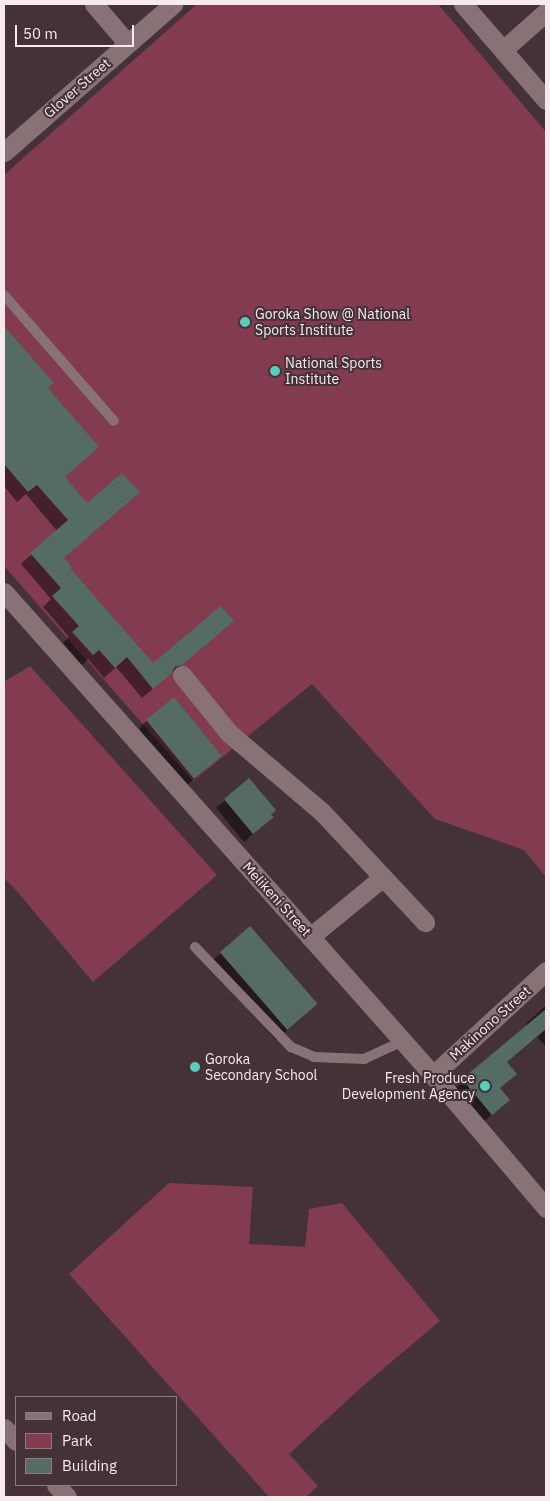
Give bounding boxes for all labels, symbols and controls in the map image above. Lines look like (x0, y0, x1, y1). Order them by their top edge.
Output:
scale bar (18, 15, 136, 47)
text: 50 m (23, 24, 58, 43)
street label: Glover Street (40, 55, 114, 121)
place label: Goroka Show @ National Sports Institute (255, 306, 410, 338)
marker: Goroka Show @ National Sports Institute (239, 316, 251, 328)
place label: National Sports Institute (285, 355, 382, 388)
marker: National Sports Institute (269, 365, 281, 377)
street label: Melikeni Street (239, 858, 315, 940)
street label: Makinono Street (446, 982, 534, 1064)
place label: Goroka Secondary School (205, 1051, 317, 1084)
marker: Goroka Secondary School (189, 1061, 201, 1073)
place label: Fresh Produce Development Agency (342, 1070, 475, 1102)
marker: Fresh Produce Development Agency (479, 1080, 491, 1092)
legend (15, 1396, 178, 1486)
text: Road (62, 1406, 97, 1425)
text: Park (62, 1431, 92, 1450)
text: Building (62, 1456, 117, 1475)

